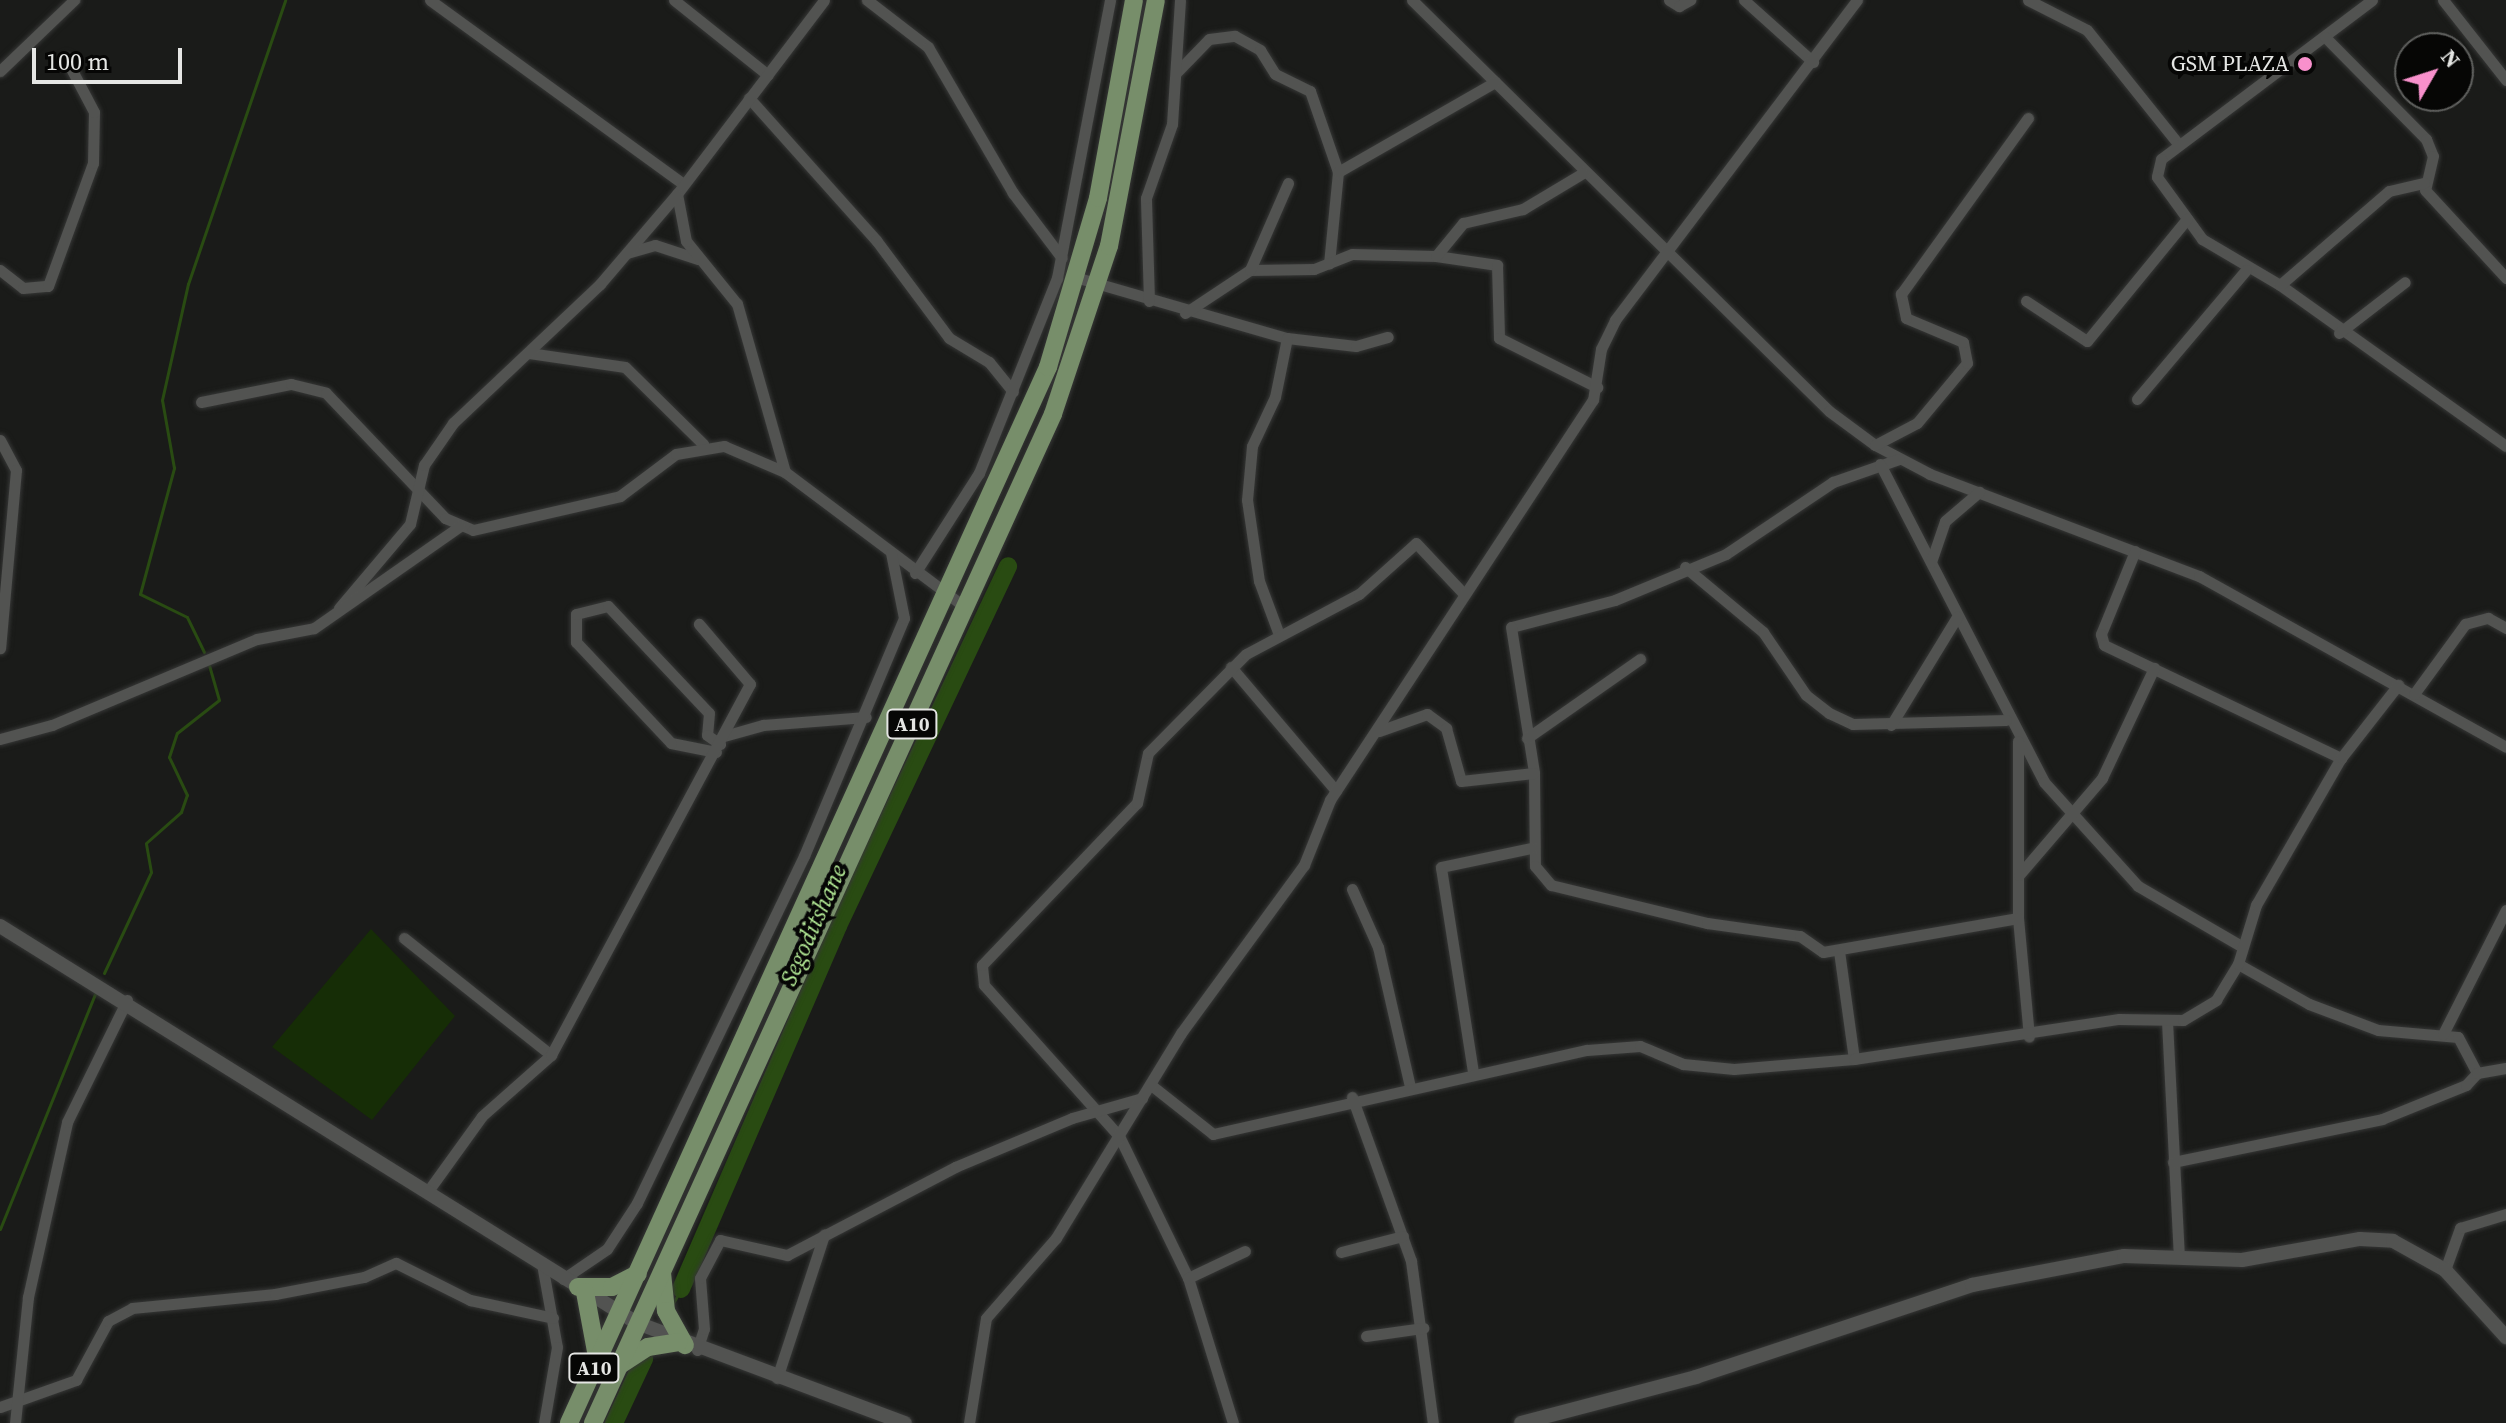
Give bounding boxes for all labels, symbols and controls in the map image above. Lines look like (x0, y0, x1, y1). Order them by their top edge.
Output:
scale bar (36, 32, 186, 82)
north arrow (2394, 32, 2474, 112)
text: N (2434, 42, 2468, 74)
text: 100 m (46, 45, 109, 78)
place label: GSM PLAZA (2171, 51, 2289, 77)
marker: GSM PLAZA (2296, 55, 2314, 73)
road number: A10 (886, 708, 938, 740)
water label: Segoditshane (774, 860, 852, 990)
road number: A10 (568, 1352, 620, 1384)

